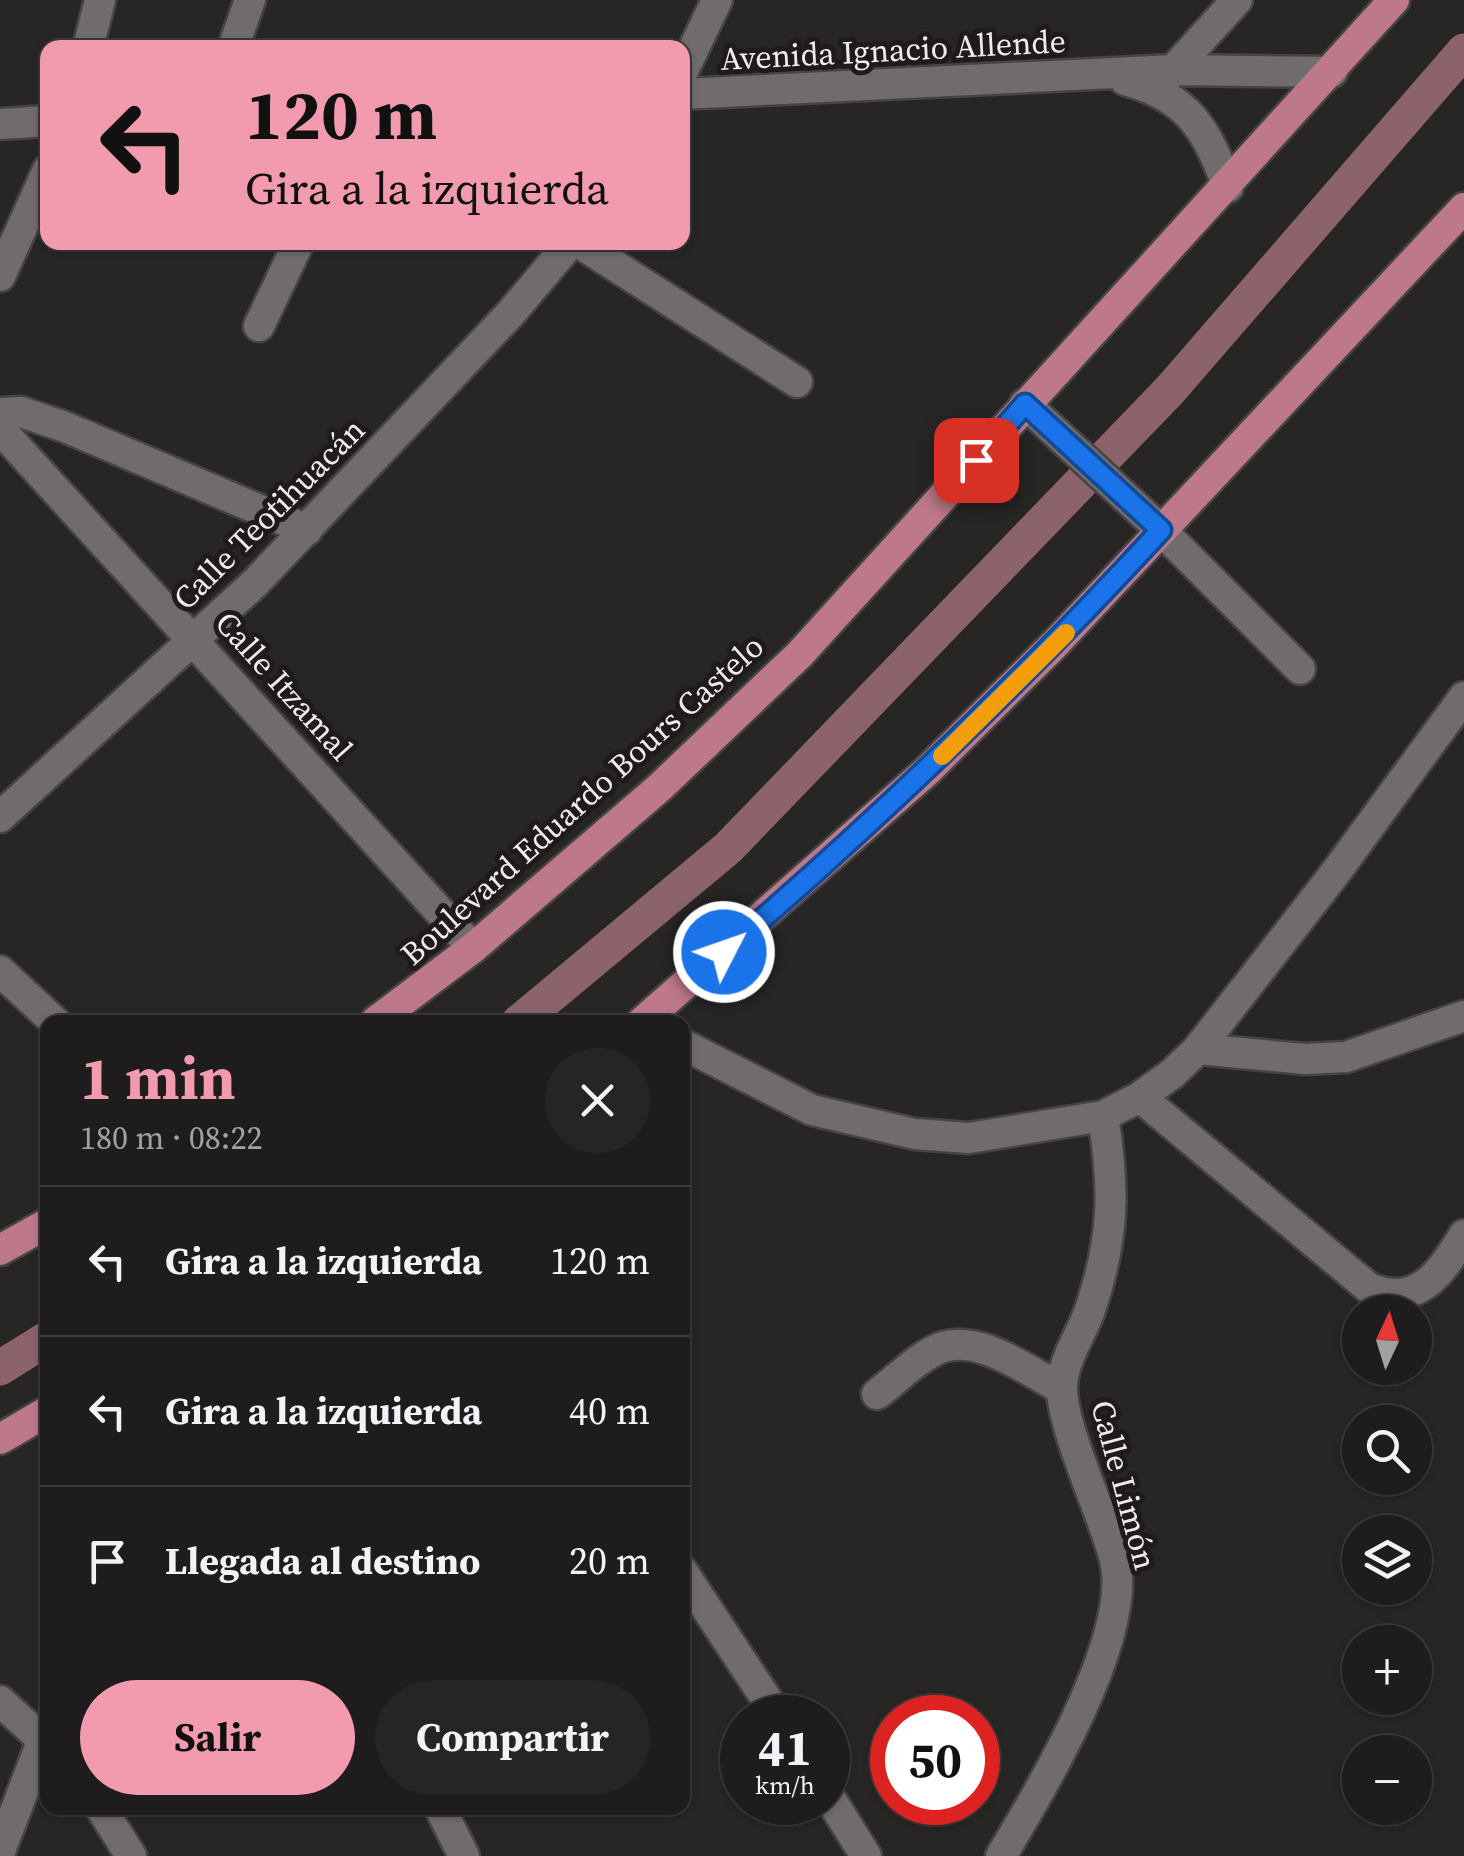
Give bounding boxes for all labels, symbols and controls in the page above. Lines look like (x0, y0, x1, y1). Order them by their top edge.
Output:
street label: Avenida Ignacio Allende (719, 19, 1067, 81)
text: 120 m (245, 66, 437, 162)
icon: left (80, 80, 210, 210)
text: Gira a la izquierda (245, 157, 609, 219)
street label: Calle Teotihuacán (163, 408, 375, 620)
pin (934, 418, 1019, 503)
icon: arrive (949, 433, 1004, 488)
street label: Calle Itzamal (205, 602, 363, 770)
street label: Boulevard Eduardo Bours Castelo (391, 625, 773, 975)
position arrow (672, 900, 776, 1004)
text: 1 min (80, 1037, 236, 1119)
button: close (545, 1048, 650, 1153)
text: 180 m · 08:22 (80, 1116, 262, 1160)
icon: left (80, 1234, 135, 1289)
text: Gira a la izquierda (165, 1235, 482, 1287)
text: 120 m (550, 1235, 650, 1287)
north arrow (1342, 1295, 1432, 1385)
map controls (1342, 1295, 1432, 1825)
icon: left (80, 1384, 135, 1439)
text: Gira a la izquierda (165, 1385, 482, 1437)
text: 40 m (569, 1385, 650, 1437)
street label: Calle Limón (1080, 1395, 1168, 1575)
button: search (1342, 1405, 1432, 1495)
button: layers (1342, 1515, 1432, 1605)
icon: arrive (80, 1534, 135, 1589)
text: Llegada al destino (165, 1535, 481, 1587)
text: 20 m (569, 1535, 650, 1587)
button: + (1342, 1625, 1432, 1715)
button: Salir (80, 1680, 355, 1795)
button: Compartir (375, 1680, 650, 1795)
speed limit sign: 50 (870, 1695, 1000, 1825)
text: 41 (758, 1713, 812, 1782)
button: − (1342, 1735, 1432, 1825)
text: km/h (755, 1768, 815, 1802)

